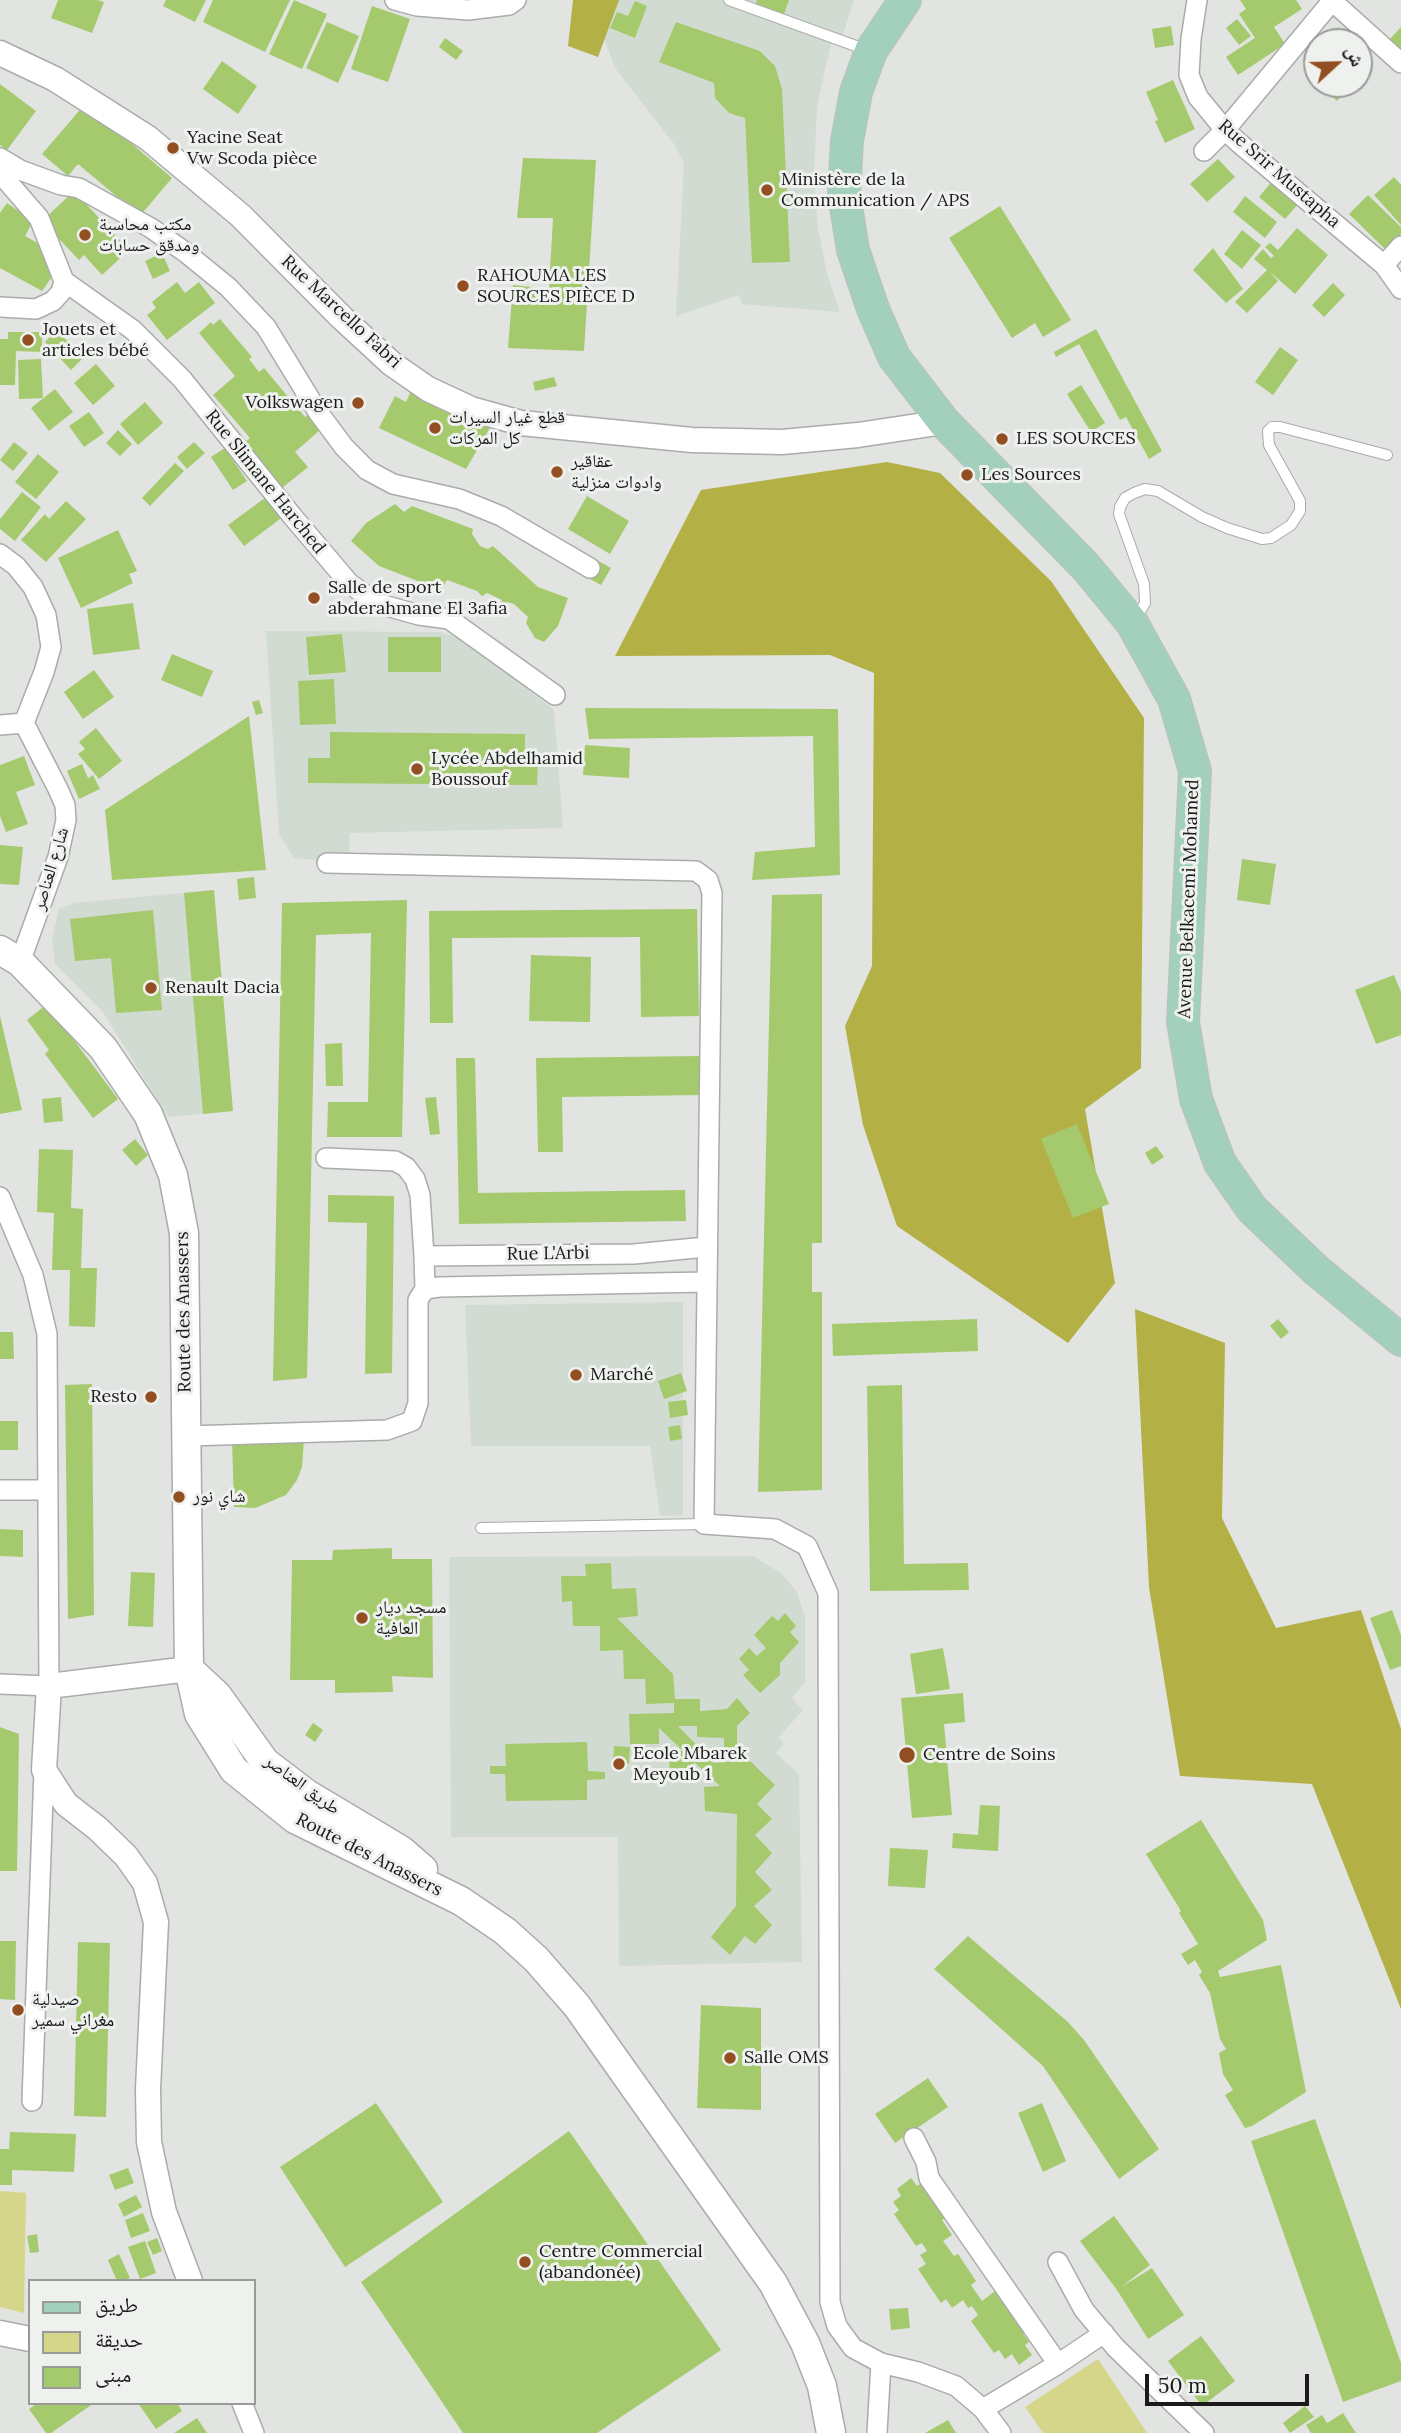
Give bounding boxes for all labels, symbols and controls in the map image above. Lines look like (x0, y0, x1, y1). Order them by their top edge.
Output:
north arrow (1303, 28, 1373, 98)
text: ش (1341, 42, 1371, 70)
street label: Rue Srir Mustapha (1214, 115, 1344, 233)
place label: Yacine Seat Vw Scoda pièce (187, 127, 317, 170)
marker: Yacine Seat Vw Scoda pièce (165, 140, 181, 156)
place label: Ministère de la Communication / APS (781, 169, 969, 212)
marker: Ministère de la Communication / APS (759, 182, 775, 198)
place label: مكتب محاسبة ومدقق حسابات (99, 214, 199, 256)
marker: مكتب محاسبة ومدقق حسابات (77, 227, 93, 243)
street label: Rue Marcello Fabri (277, 251, 405, 373)
place label: RAHOUMA LES SOURCES PIÈCE D (477, 265, 635, 308)
marker: RAHOUMA LES SOURCES PIÈCE D (455, 278, 471, 294)
place label: Jouets et articles bébé (42, 319, 149, 362)
marker: Jouets et articles bébé (20, 332, 36, 348)
place label: Volkswagen (245, 392, 344, 414)
marker: Volkswagen (350, 395, 366, 411)
street label: Rue Slimane Harched (200, 406, 330, 558)
place label: قطع غيار السيرات كل المركات (449, 407, 565, 450)
marker: قطع غيار السيرات كل المركات (427, 420, 443, 436)
place label: LES SOURCES (1016, 428, 1136, 450)
marker: LES SOURCES (994, 431, 1010, 447)
place label: عقاقير وادوات منزلية (571, 451, 662, 494)
marker: عقاقير وادوات منزلية (549, 464, 565, 480)
place label: Les Sources (981, 464, 1081, 486)
marker: Les Sources (959, 467, 975, 483)
place label: Salle de sport abderahmane El 3afia (328, 577, 507, 620)
marker: Salle de sport abderahmane El 3afia (306, 590, 322, 606)
place label: Lycée Abdelhamid Boussouf (431, 748, 583, 790)
marker: Lycée Abdelhamid Boussouf (409, 761, 425, 777)
street label: Avenue Belkacemi Mohamed (1174, 779, 1204, 1019)
street label: شارع العناصر (28, 825, 74, 913)
place label: Renault Dacia (165, 977, 280, 999)
marker: Renault Dacia (143, 980, 159, 996)
street label: Route des Anassers (172, 1231, 196, 1393)
street label: Rue L'Arbi (506, 1242, 590, 1266)
place label: Marché (590, 1364, 654, 1386)
marker: Marché (568, 1367, 584, 1383)
place label: Resto (90, 1386, 137, 1408)
marker: Resto (143, 1389, 159, 1405)
place label: شاي نور (193, 1486, 246, 1508)
marker: شاي نور (171, 1489, 187, 1505)
place label: مسجد ديار العافية (376, 1597, 447, 1640)
marker: مسجد ديار العافية (354, 1610, 370, 1626)
place label: Ecole Mbarek Meyoub 1 (633, 1743, 747, 1786)
place label: Centre de Soins (923, 1744, 1056, 1766)
marker: Centre de Soins (897, 1745, 917, 1765)
street label: طريق العناصر (260, 1750, 344, 1820)
marker: Ecole Mbarek Meyoub 1 (611, 1756, 627, 1772)
street label: Route des Anassers (292, 1809, 446, 1901)
place label: صيدلية مغراني سمير (32, 1989, 114, 2032)
marker: صيدلية مغراني سمير (10, 2002, 26, 2018)
place label: Salle OMS (744, 2047, 829, 2069)
marker: Salle OMS (722, 2050, 738, 2066)
place label: Centre Commercial (abandonée) (539, 2241, 703, 2284)
marker: Centre Commercial (abandonée) (517, 2254, 533, 2270)
legend (28, 2279, 256, 2405)
text: طريق (95, 2291, 138, 2318)
text: حديقة (95, 2326, 143, 2353)
scale bar (1149, 2360, 1314, 2404)
text: مبنى (95, 2361, 131, 2388)
text: 50 m (1158, 2372, 1207, 2399)

